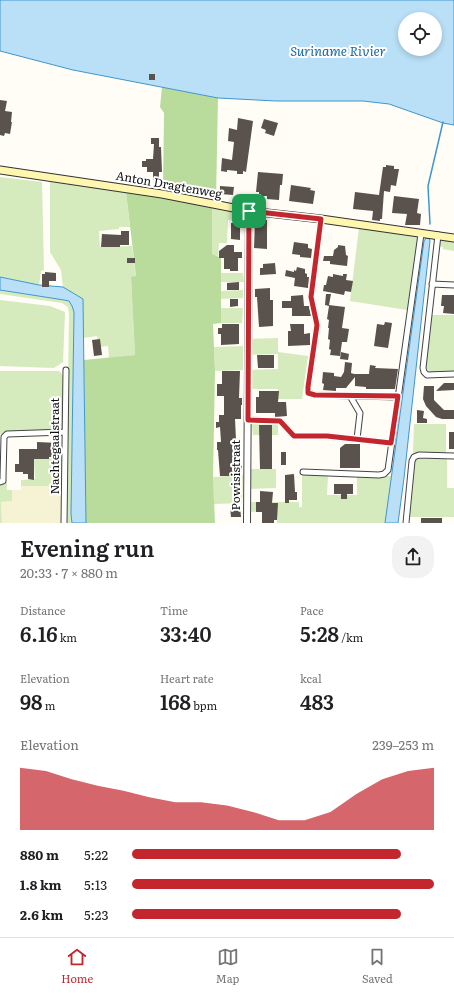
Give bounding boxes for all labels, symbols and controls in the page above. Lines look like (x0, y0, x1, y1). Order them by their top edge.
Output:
map controls (398, 12, 442, 56)
button: locate (398, 12, 442, 56)
water label: Suriname Rivier (290, 41, 386, 60)
street label: Anton Dragtenweg (115, 166, 224, 202)
pin (232, 194, 266, 228)
icon: arrive (238, 200, 260, 222)
street label: Nachtegaalstraat (45, 397, 63, 494)
street label: Powisistraat (226, 439, 244, 510)
text: Evening run (20, 531, 154, 564)
button: share (392, 536, 434, 578)
text: 20:33 · 7 × 880 m (20, 563, 118, 582)
text: Distance (20, 602, 65, 618)
text: Time (160, 602, 188, 618)
text: Pace (300, 602, 324, 618)
text: 6.16 (20, 618, 57, 648)
text: 33:40 (160, 618, 211, 648)
text: 5:28 (300, 618, 339, 648)
text: km (57, 629, 77, 645)
text: /km (339, 629, 363, 645)
text: Elevation (20, 670, 70, 686)
text: Heart rate (160, 670, 213, 686)
text: kcal (300, 670, 322, 686)
text: 98 (20, 686, 43, 716)
text: 168 (160, 686, 191, 716)
text: 483 (300, 686, 334, 716)
text: m (43, 697, 55, 713)
text: bpm (191, 697, 217, 713)
text: Elevation (20, 735, 79, 754)
text: 239–253 m (372, 735, 434, 754)
text: 880 m (20, 845, 59, 864)
text: 5:22 (84, 845, 108, 864)
text: 1.8 km (20, 875, 62, 894)
text: 5:13 (84, 875, 107, 894)
text: 2.6 km (20, 905, 63, 924)
text: 5:23 (84, 905, 108, 924)
tab: Home (61, 946, 93, 986)
tab: Map (216, 946, 239, 986)
tab: Saved (362, 946, 393, 986)

